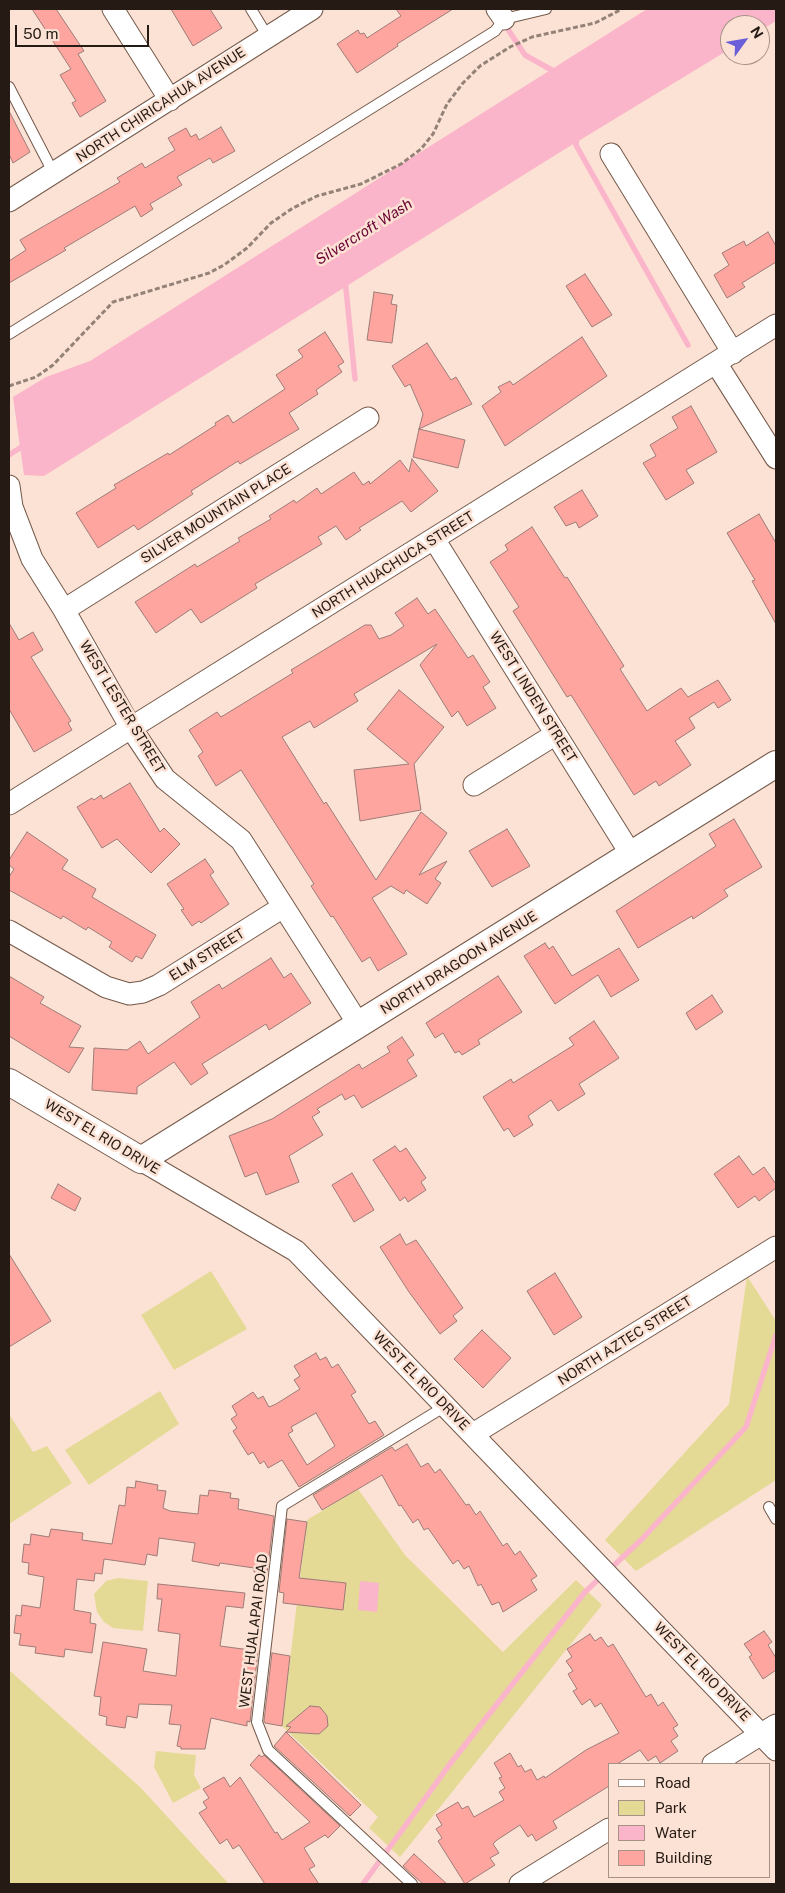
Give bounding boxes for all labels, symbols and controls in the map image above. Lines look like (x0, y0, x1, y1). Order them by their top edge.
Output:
scale bar (18, 15, 151, 47)
north arrow (720, 15, 770, 65)
text: N (747, 24, 767, 41)
text: 50 m (23, 25, 58, 42)
street label: NORTH CHIRICAHUA AVENUE (73, 44, 249, 166)
water label: Silvercroft Wash (312, 195, 416, 269)
street label: SILVER MOUNTAIN PLACE (138, 461, 294, 567)
street label: NORTH HUACHUCA STREET (309, 508, 477, 622)
street label: WEST LINDEN STREET (486, 629, 580, 765)
street label: WEST LESTER STREET (76, 638, 168, 776)
street label: NORTH DRAGOON AVENUE (378, 908, 540, 1018)
street label: ELM STREET (166, 925, 248, 985)
street label: WEST EL RIO DRIVE (41, 1096, 163, 1178)
street label: NORTH AZTEC STREET (555, 1293, 695, 1389)
street label: WEST EL RIO DRIVE (369, 1328, 473, 1434)
street label: WEST HUALAPAI ROAD (236, 1553, 272, 1709)
street label: WEST EL RIO DRIVE (650, 1619, 754, 1725)
legend (608, 1763, 770, 1878)
text: Road (655, 1774, 691, 1791)
text: Park (655, 1799, 687, 1816)
text: Water (655, 1824, 697, 1841)
text: Building (655, 1849, 713, 1866)

